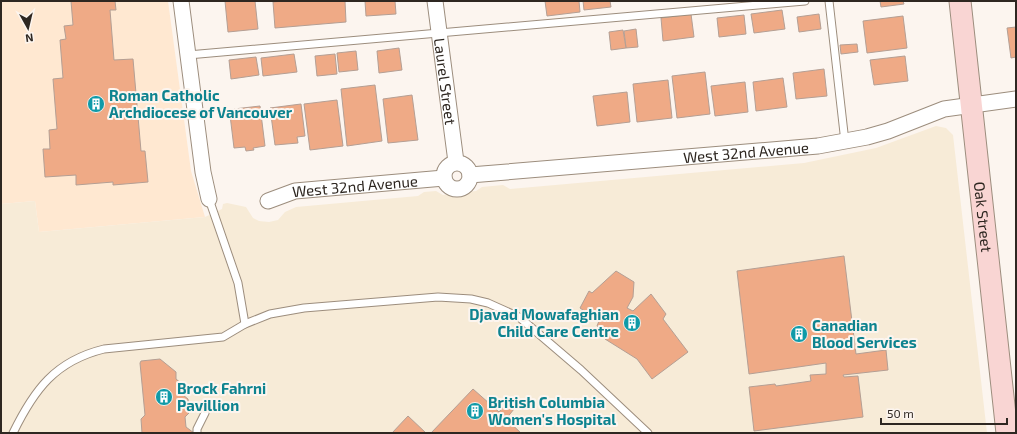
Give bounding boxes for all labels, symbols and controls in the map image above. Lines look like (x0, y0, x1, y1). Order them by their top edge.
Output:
north arrow (8, 8, 48, 48)
text: N (25, 31, 34, 45)
street label: Laurel Street (431, 37, 460, 126)
place label: Roman Catholic Archdiocese of Vancouver (109, 86, 293, 121)
building icon: Roman Catholic Archdiocese of Vancouver (86, 94, 106, 114)
street label: West 32nd Avenue (682, 138, 810, 166)
street label: West 32nd Avenue (291, 171, 419, 200)
street label: Oak Street (971, 181, 996, 253)
place label: Djavad Mowafaghian Child Care Centre (469, 305, 619, 340)
building icon: Djavad Mowafaghian Child Care Centre (622, 313, 642, 333)
place label: Canadian Blood Services (812, 316, 917, 351)
building icon: Canadian Blood Services (789, 324, 809, 344)
place label: Brock Fahrni Pavillion (177, 379, 266, 414)
building icon: Brock Fahrni Pavillion (154, 387, 174, 407)
place label: British Columbia Women's Hospital (488, 393, 616, 428)
scale bar (881, 400, 1007, 426)
building icon: British Columbia Women's Hospital (465, 401, 485, 421)
text: 50 m (887, 406, 914, 420)

